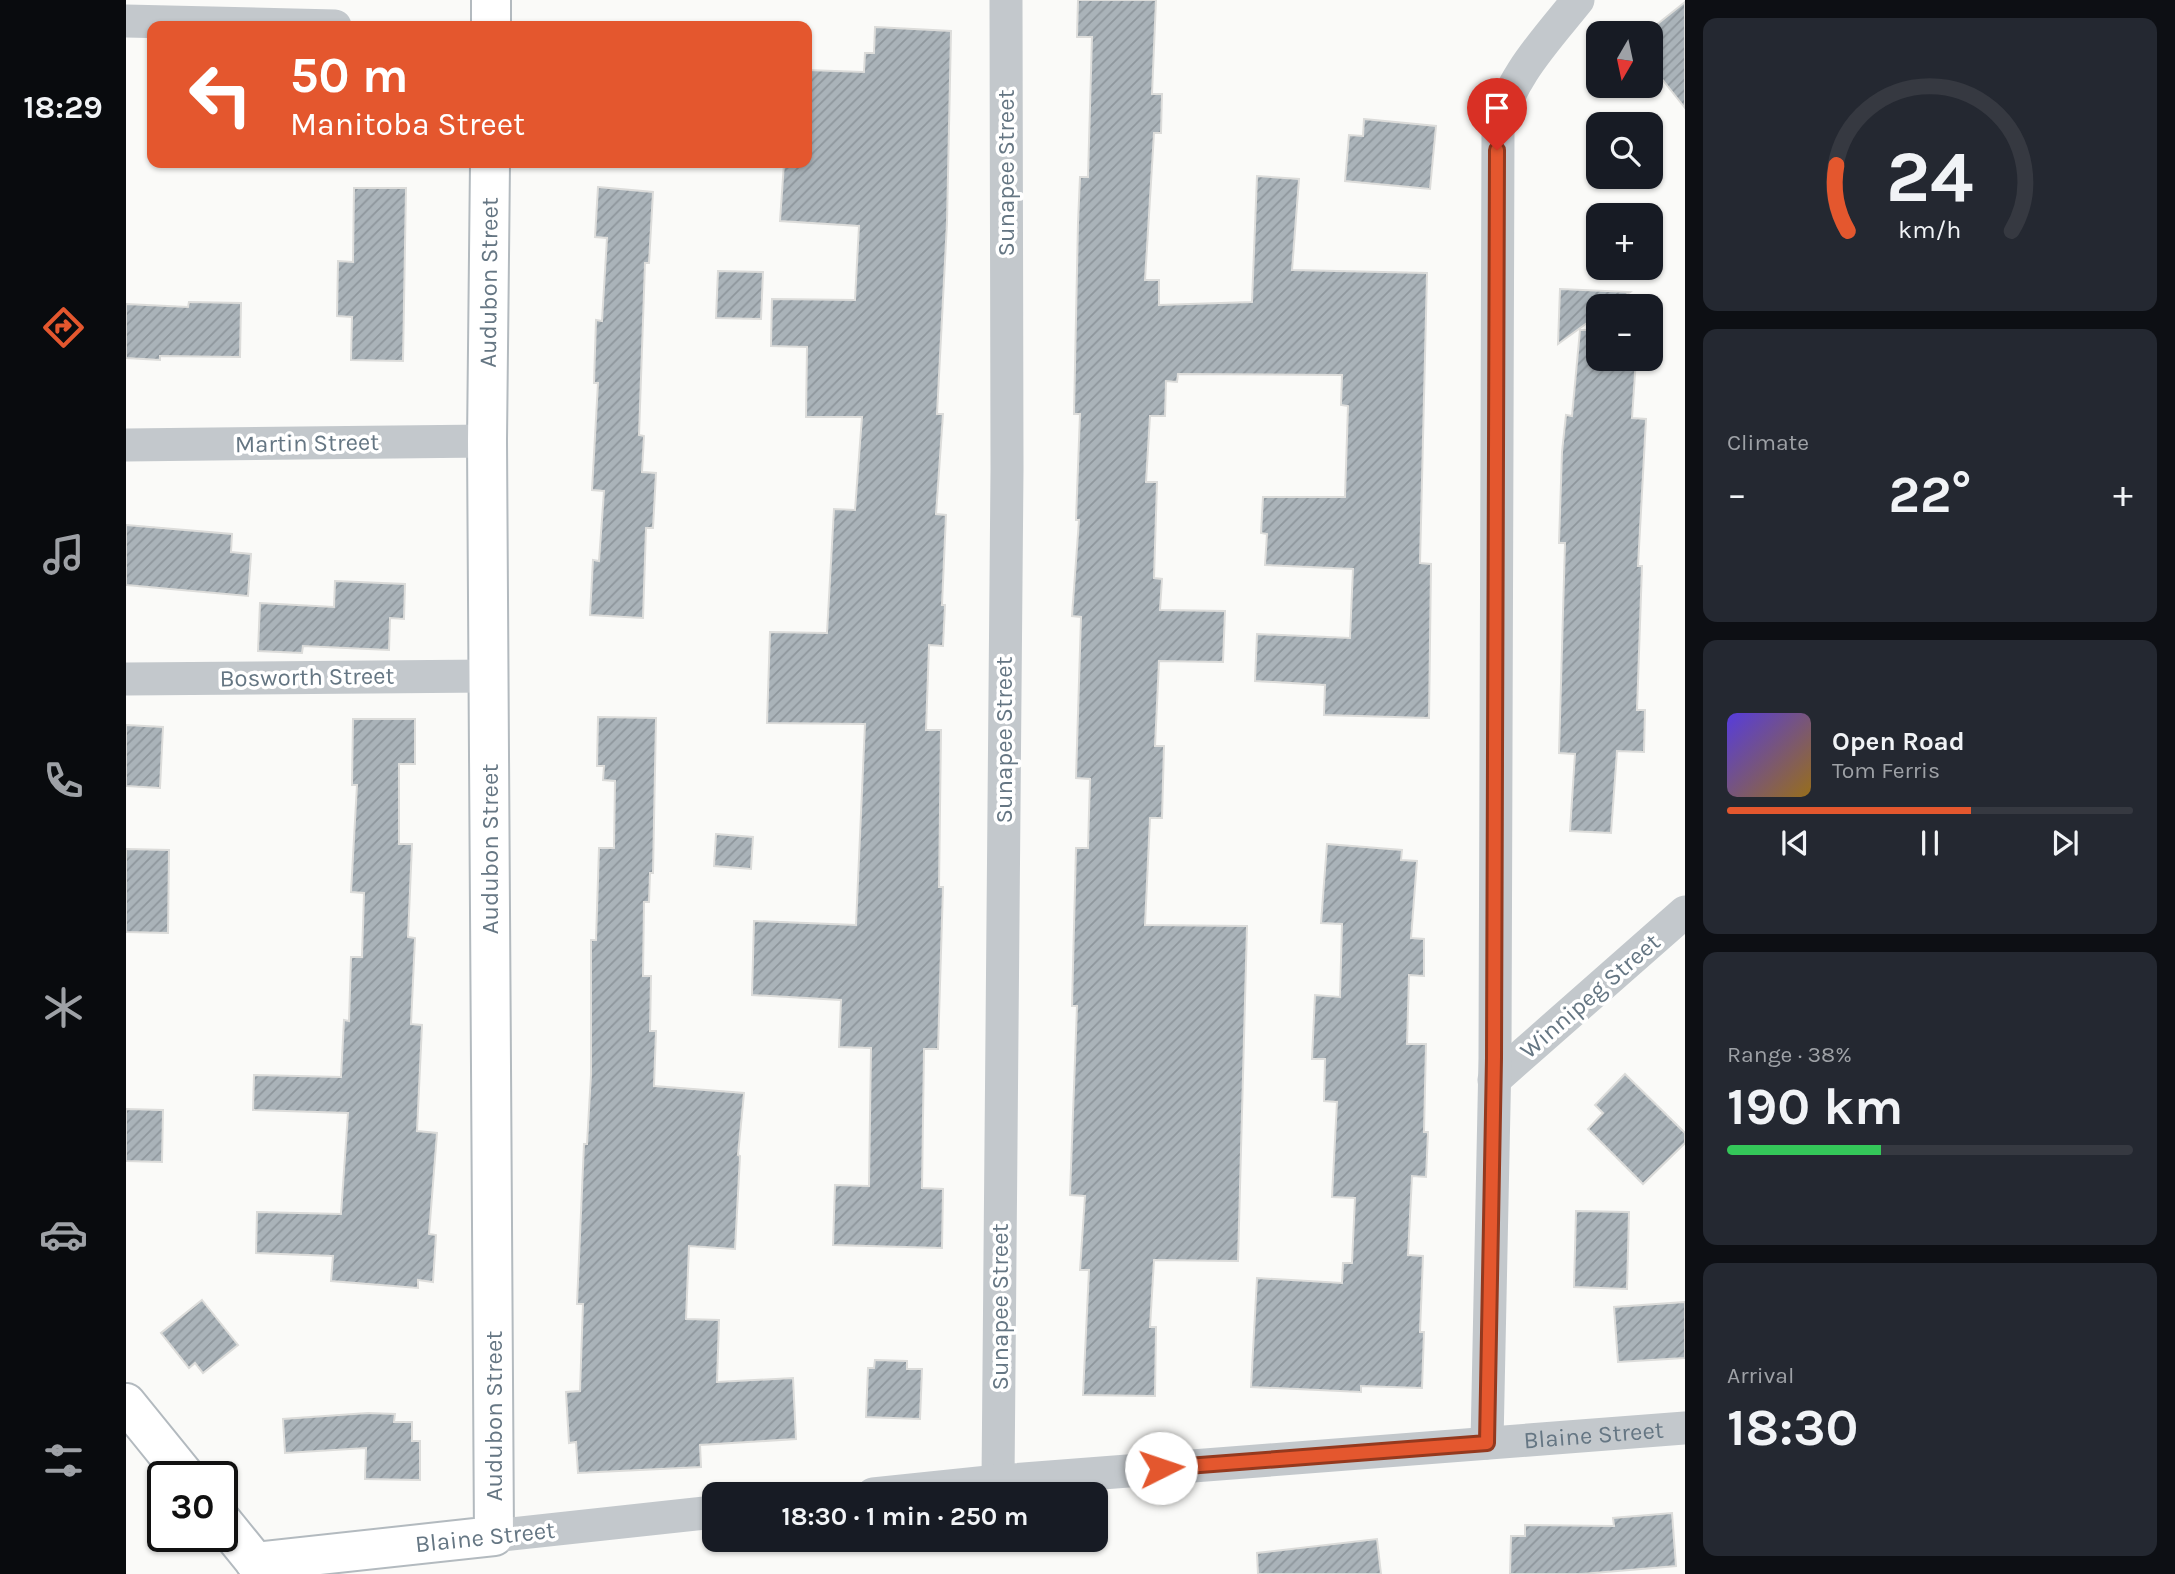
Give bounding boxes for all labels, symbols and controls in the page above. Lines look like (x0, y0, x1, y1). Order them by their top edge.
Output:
north arrow (1586, 21, 1662, 98)
map controls (1586, 21, 1663, 371)
text: 50 m (290, 47, 408, 104)
icon: left (175, 49, 266, 140)
pin (1467, 78, 1527, 150)
text: 18:29 (23, 89, 103, 126)
icon: arrive (1478, 89, 1516, 127)
street label: Sunapee Street (992, 90, 1020, 257)
text: Manitoba Street (290, 106, 525, 143)
button: search (1586, 112, 1663, 189)
text: 24 (1886, 134, 1974, 219)
street label: Audubon Street (474, 197, 504, 368)
button: + (1586, 203, 1663, 280)
text: km/h (1898, 214, 1962, 243)
button: − (1586, 294, 1663, 371)
icon: directions (39, 303, 88, 352)
street label: Martin Street (235, 428, 379, 458)
text: Climate (1727, 429, 1809, 456)
text: 22° (1888, 464, 1972, 525)
text: − (1727, 472, 1747, 517)
text: + (2113, 472, 2133, 517)
icon: music (39, 530, 88, 579)
street label: Sunapee Street (990, 657, 1018, 824)
street label: Bosworth Street (219, 661, 395, 693)
text: Open Road (1832, 726, 1965, 757)
icon: phone (39, 756, 88, 805)
text: Tom Ferris (1832, 757, 1940, 784)
street label: Audubon Street (476, 764, 504, 934)
icon: previous (1776, 824, 1814, 862)
icon: pause (1911, 824, 1949, 862)
icon: next (2046, 824, 2084, 862)
street label: Winnipeg Street (1514, 928, 1666, 1064)
icon: climate (39, 983, 88, 1032)
text: Range · 38% (1727, 1041, 1852, 1068)
text: 190 km (1727, 1076, 1903, 1137)
icon: car (39, 1210, 88, 1259)
street label: Sunapee Street (986, 1224, 1014, 1391)
street label: Audubon Street (480, 1331, 508, 1501)
text: Arrival (1727, 1362, 1794, 1389)
text: 18:30 (1727, 1397, 1858, 1458)
street label: Blaine Street (1522, 1416, 1665, 1454)
position arrow (1124, 1431, 1198, 1505)
icon: filters (39, 1436, 88, 1485)
speed limit sign: 30 (147, 1461, 238, 1552)
text: 18:30 · 1 min · 250 m (781, 1501, 1029, 1532)
street label: Blaine Street (414, 1516, 556, 1558)

